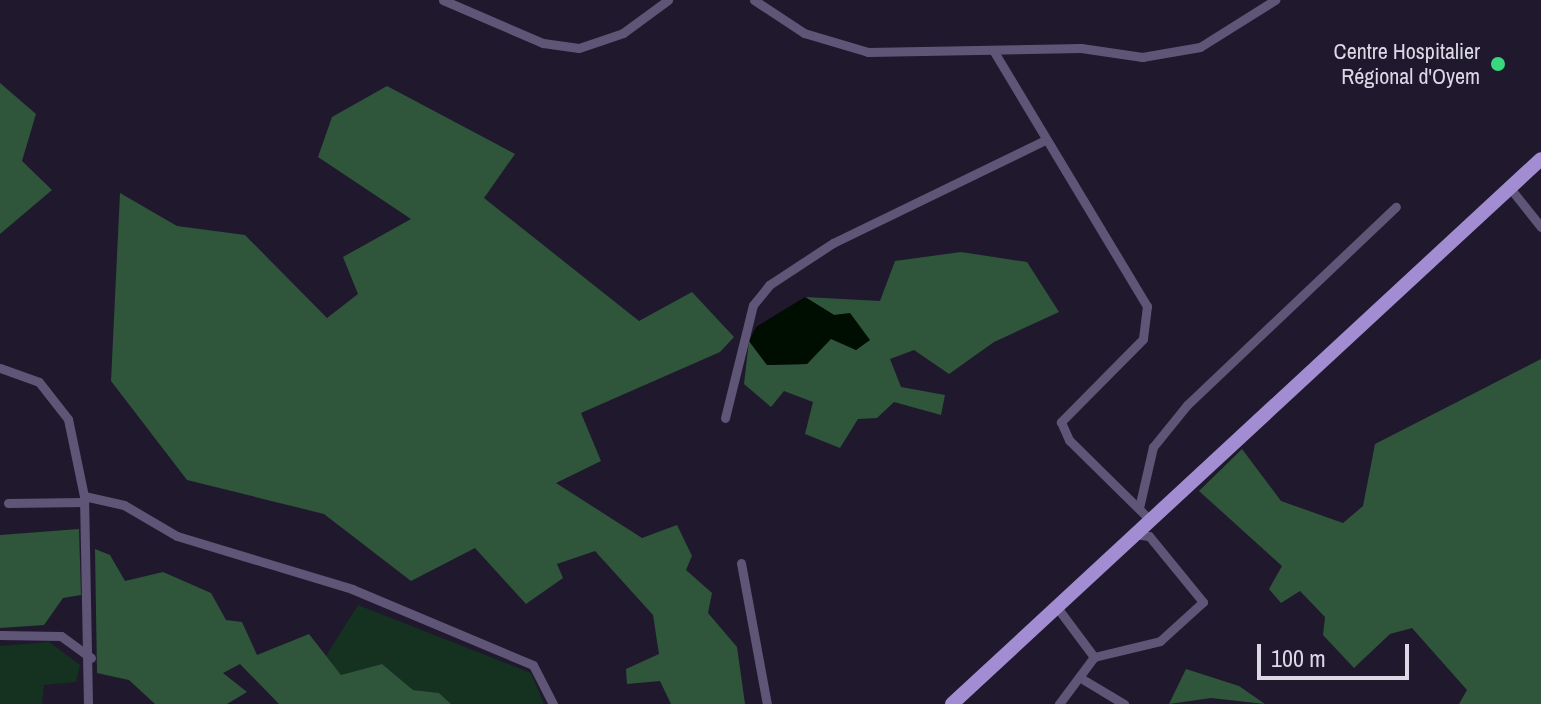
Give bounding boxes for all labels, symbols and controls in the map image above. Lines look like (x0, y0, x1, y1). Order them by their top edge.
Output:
place label: Centre Hospitalier Régional d'Oyem (1334, 38, 1480, 90)
marker: Centre Hospitalier Régional d'Oyem (1487, 53, 1509, 75)
scale bar (1261, 628, 1413, 678)
text: 100 m (1271, 642, 1326, 674)

